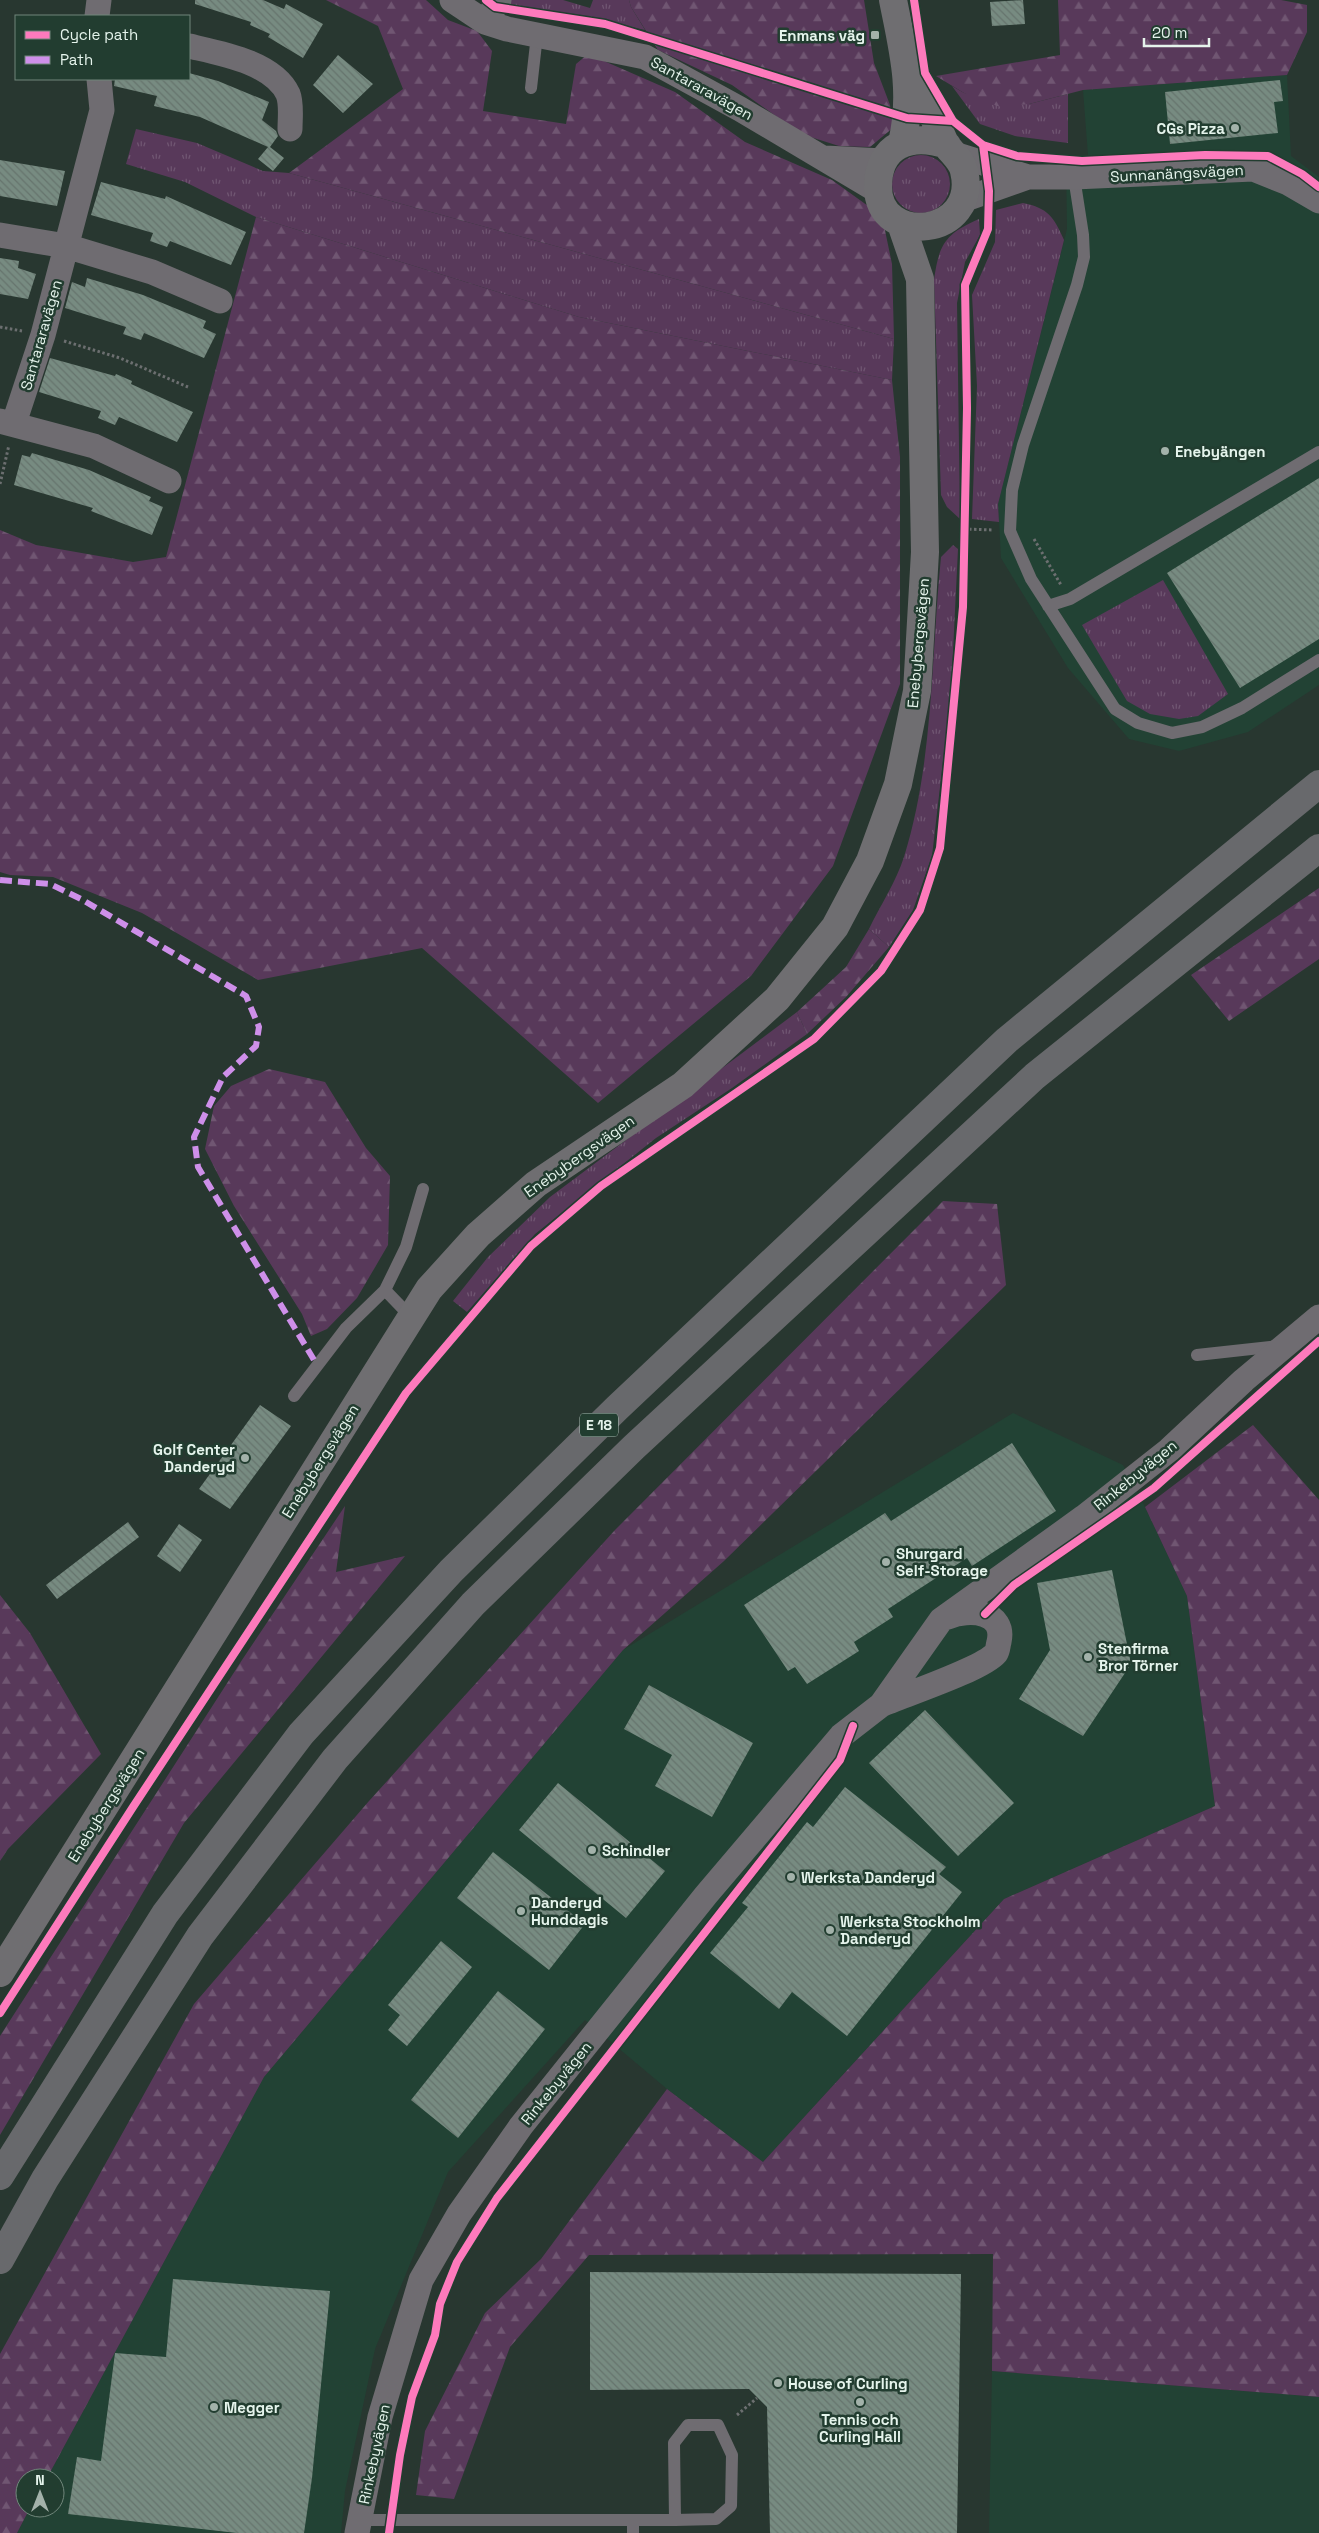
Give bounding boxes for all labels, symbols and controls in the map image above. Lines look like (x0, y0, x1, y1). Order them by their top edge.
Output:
legend (15, 15, 190, 80)
scale bar (1144, 15, 1209, 47)
text: 20 m (1152, 23, 1187, 42)
text: Cycle path (60, 25, 138, 44)
place label: Enmans väg (779, 26, 865, 45)
marker: Enmans väg (869, 29, 881, 41)
text: Path (60, 50, 93, 69)
street label: Santararavägen (648, 52, 756, 124)
place label: CGs Pizza (1156, 119, 1225, 138)
marker: CGs Pizza (1229, 122, 1241, 134)
street label: Sunnanängsvägen (1110, 160, 1244, 186)
street label: Santararavägen (16, 278, 66, 392)
place label: Enebyängen (1175, 442, 1265, 461)
marker: Enebyängen (1159, 445, 1171, 457)
street label: Enebybergsvägen (903, 577, 933, 709)
street label: Enebybergsvägen (520, 1111, 638, 1201)
street label: Enebybergsvägen (277, 1401, 363, 1521)
road number: E 18 (580, 1414, 618, 1436)
street label: Rinkebyvägen (1089, 1436, 1181, 1514)
place label: Golf Center Danderyd (153, 1440, 235, 1476)
marker: Golf Center Danderyd (239, 1452, 251, 1464)
place label: Shurgard Self-Storage (896, 1544, 988, 1580)
marker: Shurgard Self-Storage (880, 1556, 892, 1568)
place label: Stenfirma Bror Törner (1098, 1639, 1179, 1675)
marker: Stenfirma Bror Törner (1082, 1651, 1094, 1663)
street label: Enebybergsvägen (63, 1745, 149, 1865)
place label: Schindler (602, 1841, 671, 1860)
marker: Schindler (586, 1844, 598, 1856)
place label: Werksta Danderyd (801, 1868, 935, 1887)
marker: Werksta Danderyd (785, 1871, 797, 1883)
place label: Danderyd Hunddagis (531, 1893, 609, 1929)
marker: Danderyd Hunddagis (515, 1905, 527, 1917)
place label: Werksta Stockholm Danderyd (840, 1912, 981, 1948)
marker: Werksta Stockholm Danderyd (824, 1924, 836, 1936)
street label: Rinkebyvägen (517, 2037, 595, 2129)
place label: House of Curling (788, 2374, 908, 2393)
marker: House of Curling (772, 2377, 784, 2389)
marker: Tennis och Curling Hall (854, 2396, 866, 2408)
place label: Megger (224, 2398, 280, 2417)
marker: Megger (208, 2401, 220, 2413)
street label: Rinkebyvägen (354, 2402, 394, 2506)
place label: Tennis och Curling Hall (819, 2410, 901, 2446)
north arrow (15, 2468, 65, 2518)
text: N (35, 2471, 45, 2489)

